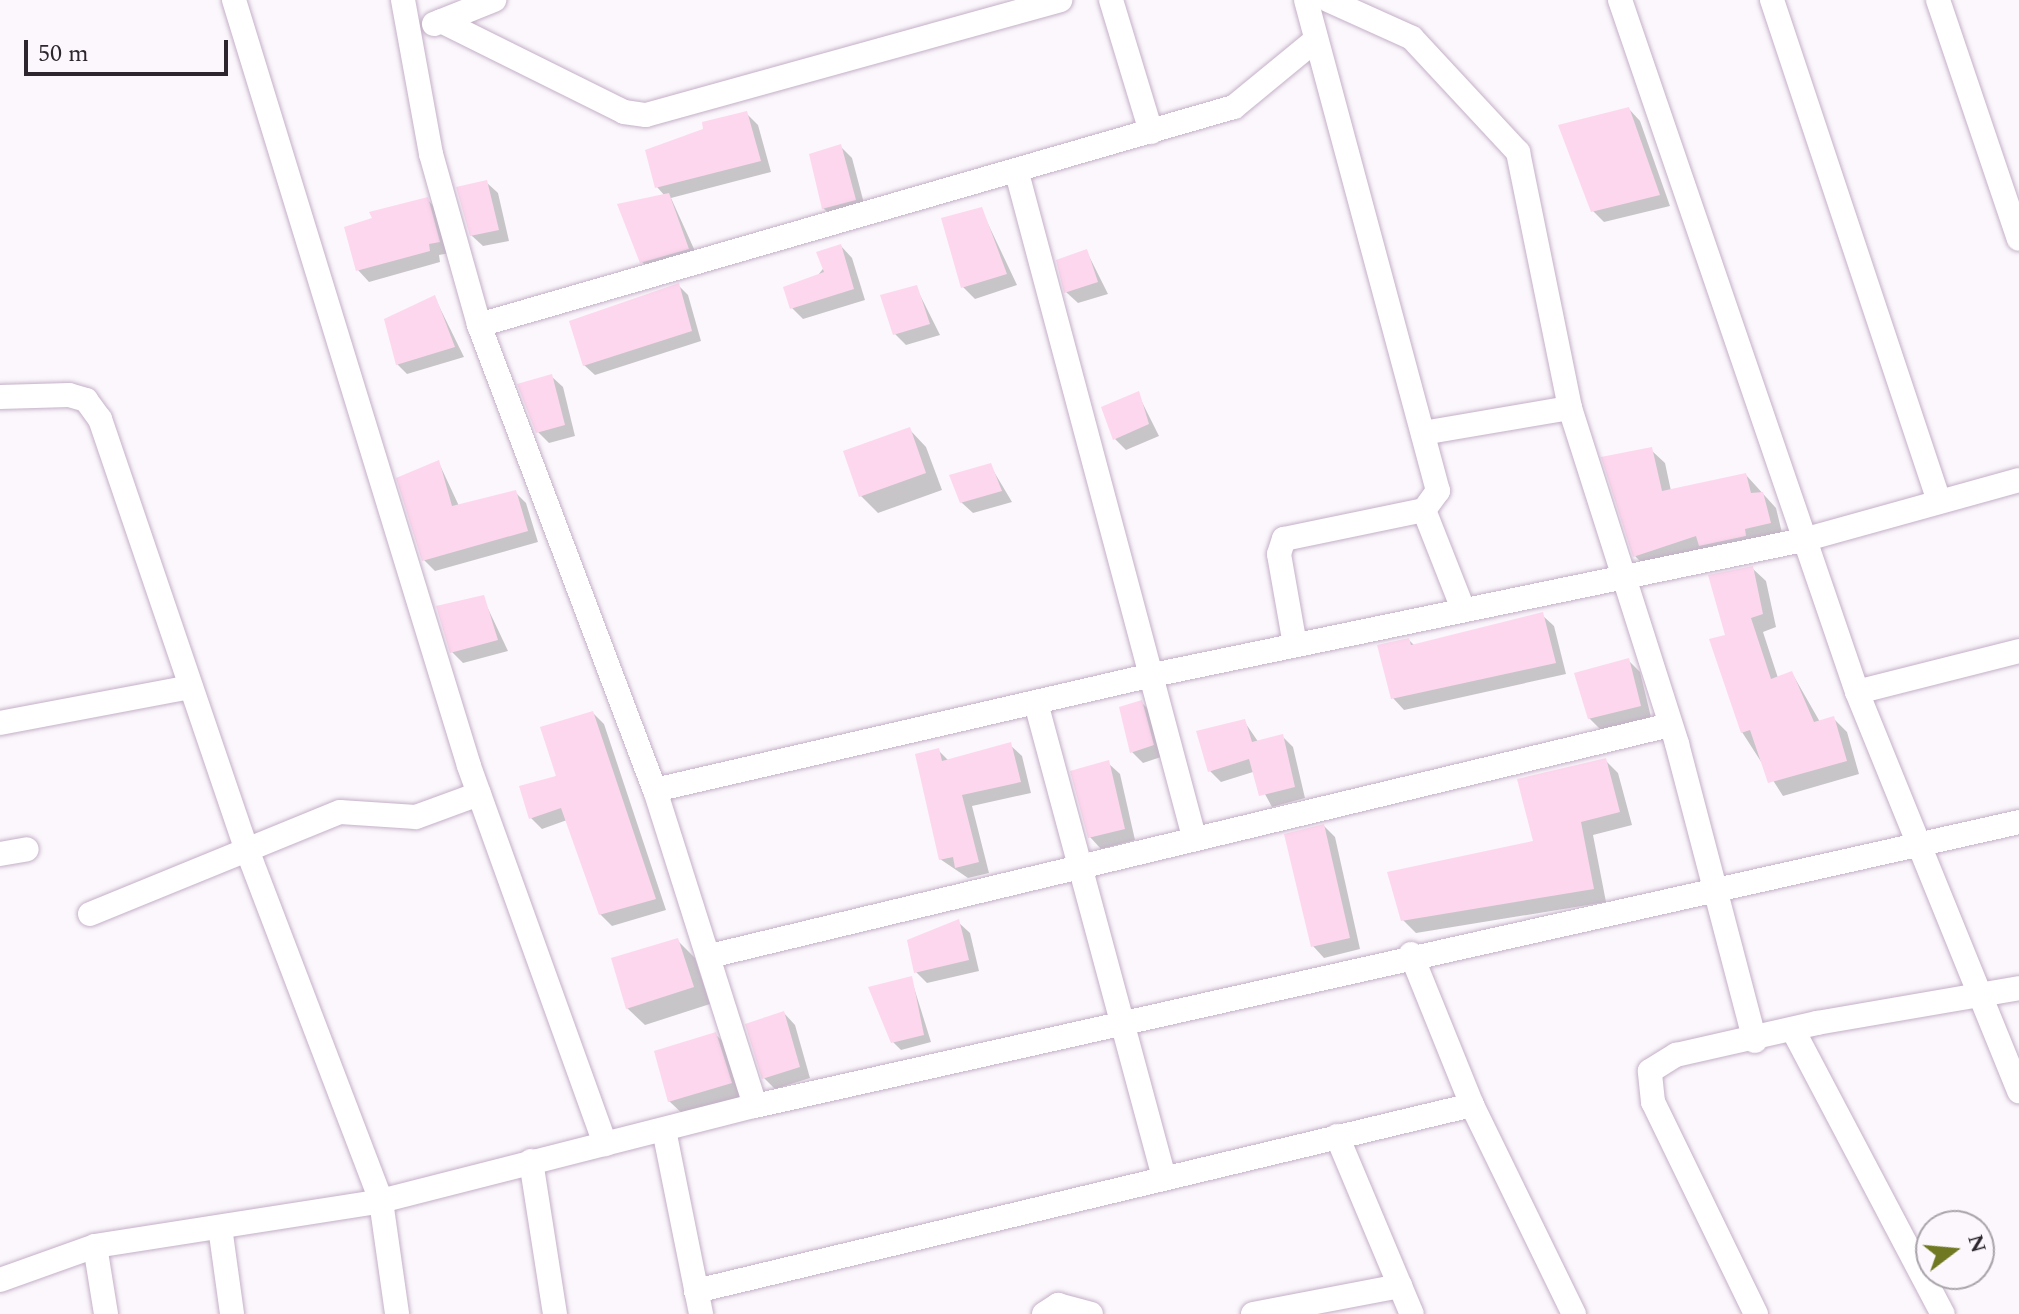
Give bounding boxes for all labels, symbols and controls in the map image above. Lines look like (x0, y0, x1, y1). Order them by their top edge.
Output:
scale bar (28, 24, 232, 74)
text: 50 m (38, 36, 89, 72)
north arrow (1915, 1210, 1995, 1290)
text: N (1958, 1231, 1995, 1257)

